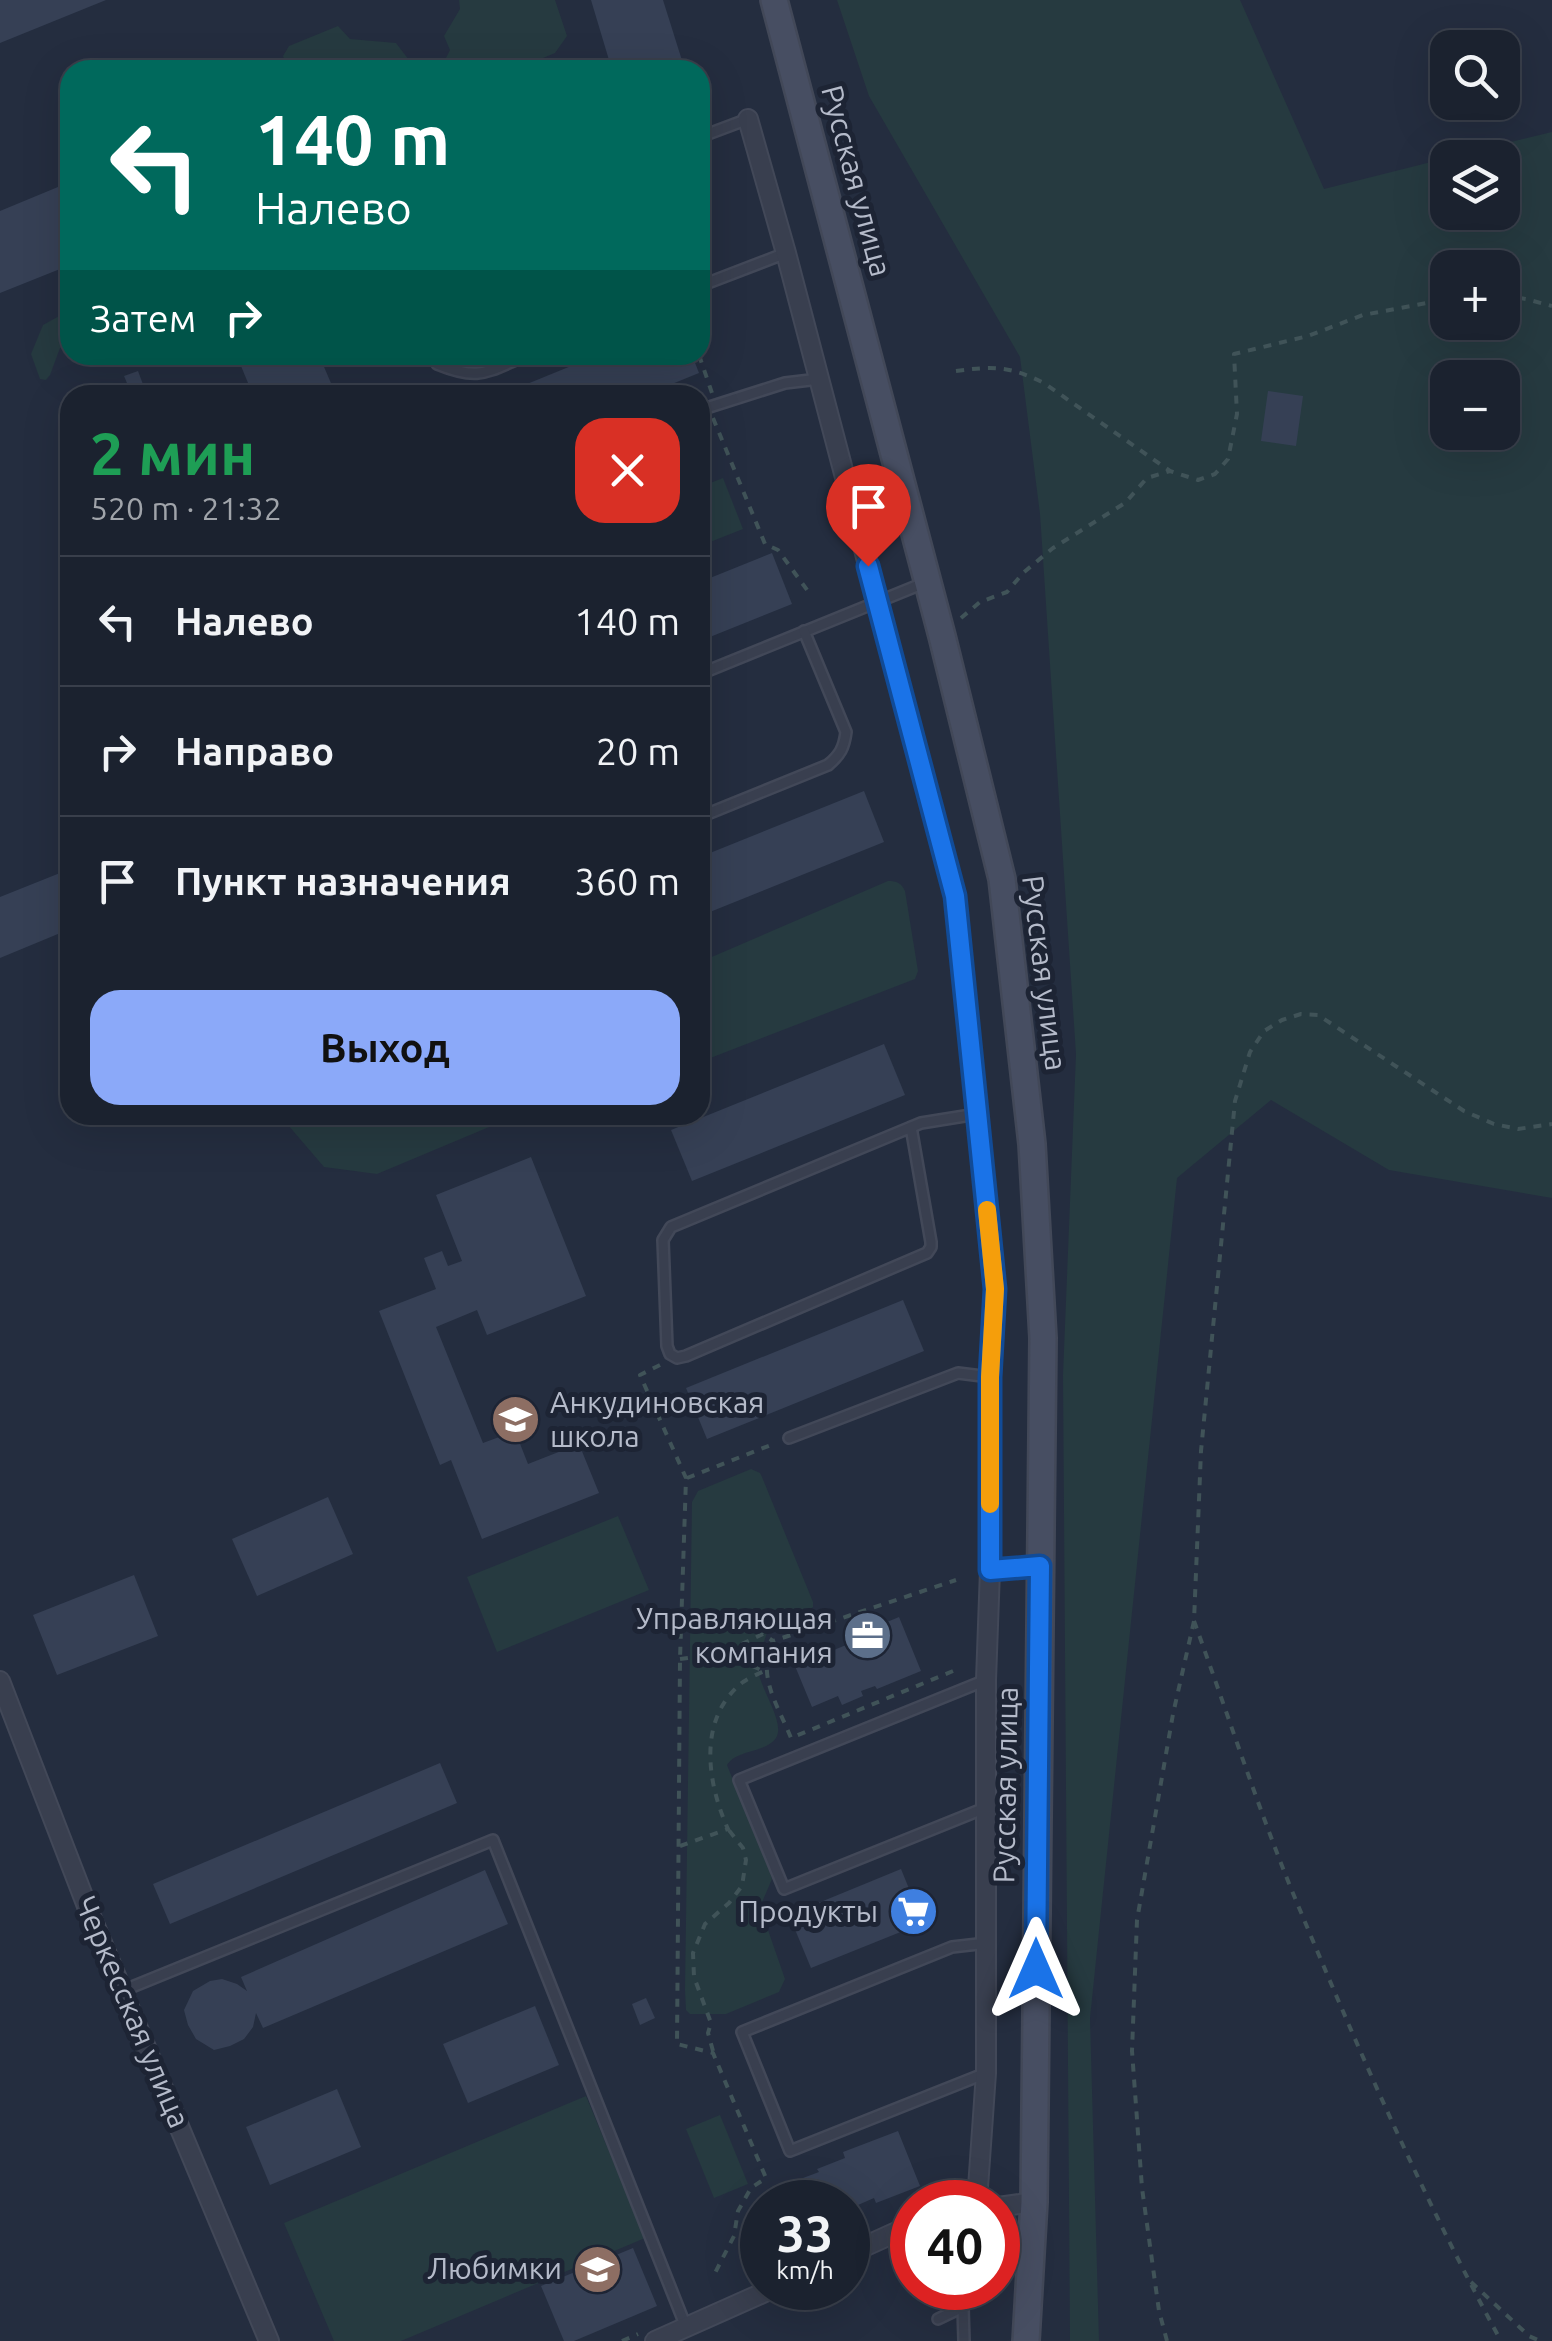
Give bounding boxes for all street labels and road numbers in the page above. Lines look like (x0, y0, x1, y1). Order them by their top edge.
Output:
street label: Русская улица (815, 81, 899, 280)
street label: Русская улица (1016, 873, 1074, 1072)
street label: Русская улица (986, 1686, 1024, 1884)
street label: Черкесская улица (69, 1891, 197, 2132)

